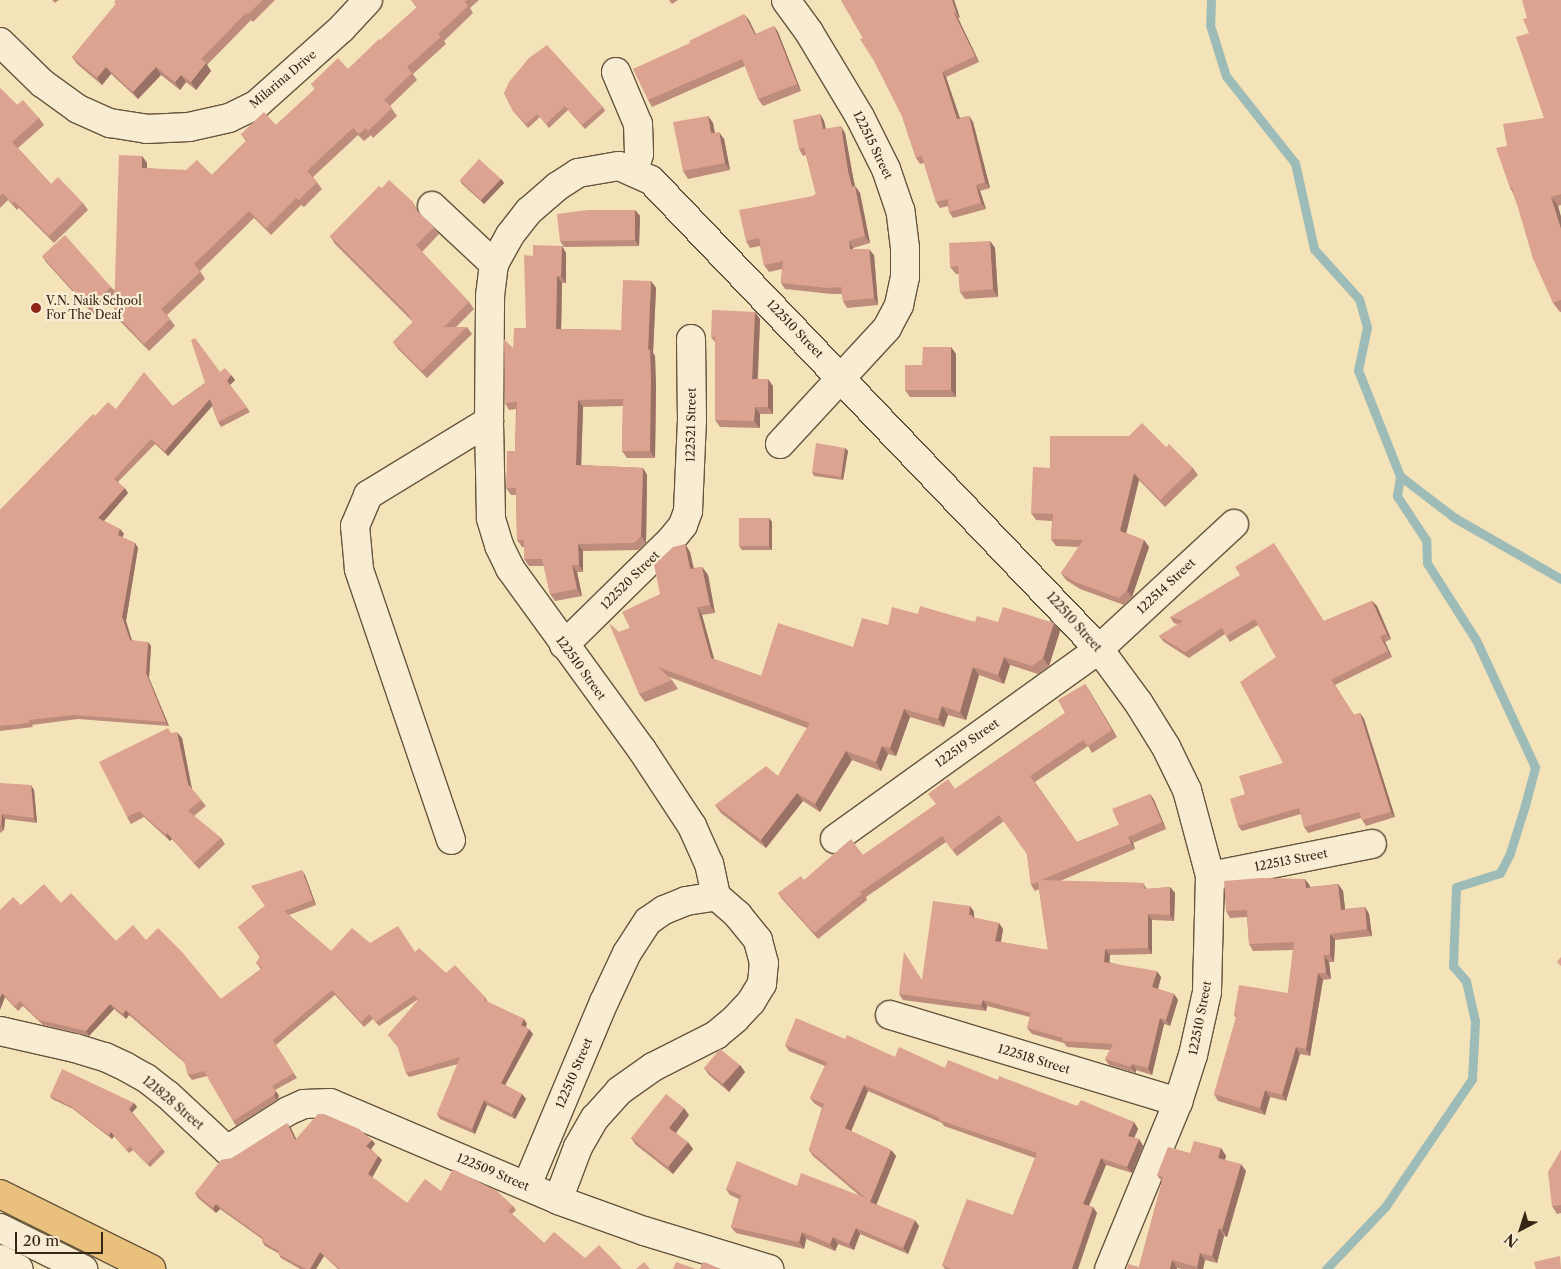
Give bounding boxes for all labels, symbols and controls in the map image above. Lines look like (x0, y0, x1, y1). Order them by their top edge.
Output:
street label: Milarina Drive (247, 47, 319, 111)
street label: 122515 Street (850, 109, 896, 181)
place label: V.N. Naik School For The Deaf (46, 294, 142, 322)
street label: 122510 Street (764, 297, 826, 361)
marker: V.N. Naik School For The Deaf (30, 302, 42, 314)
street label: 122521 Street (683, 388, 699, 462)
street label: 122520 Street (598, 548, 662, 612)
street label: 122514 Street (1134, 555, 1198, 617)
street label: 122510 Street (1043, 589, 1105, 655)
street label: 122510 Street (553, 633, 609, 703)
street label: 122519 Street (932, 716, 1002, 770)
street label: 122513 Street (1253, 846, 1329, 874)
street label: 122510 Street (1186, 980, 1214, 1056)
street label: 122510 Street (553, 1036, 595, 1110)
street label: 122518 Street (996, 1041, 1072, 1077)
street label: 121828 Street (140, 1073, 206, 1133)
street label: 122509 Street (455, 1150, 531, 1194)
north arrow (1496, 1204, 1546, 1254)
scale bar (18, 1222, 105, 1254)
text: N (1501, 1230, 1522, 1251)
text: 20 m (23, 1231, 59, 1250)

